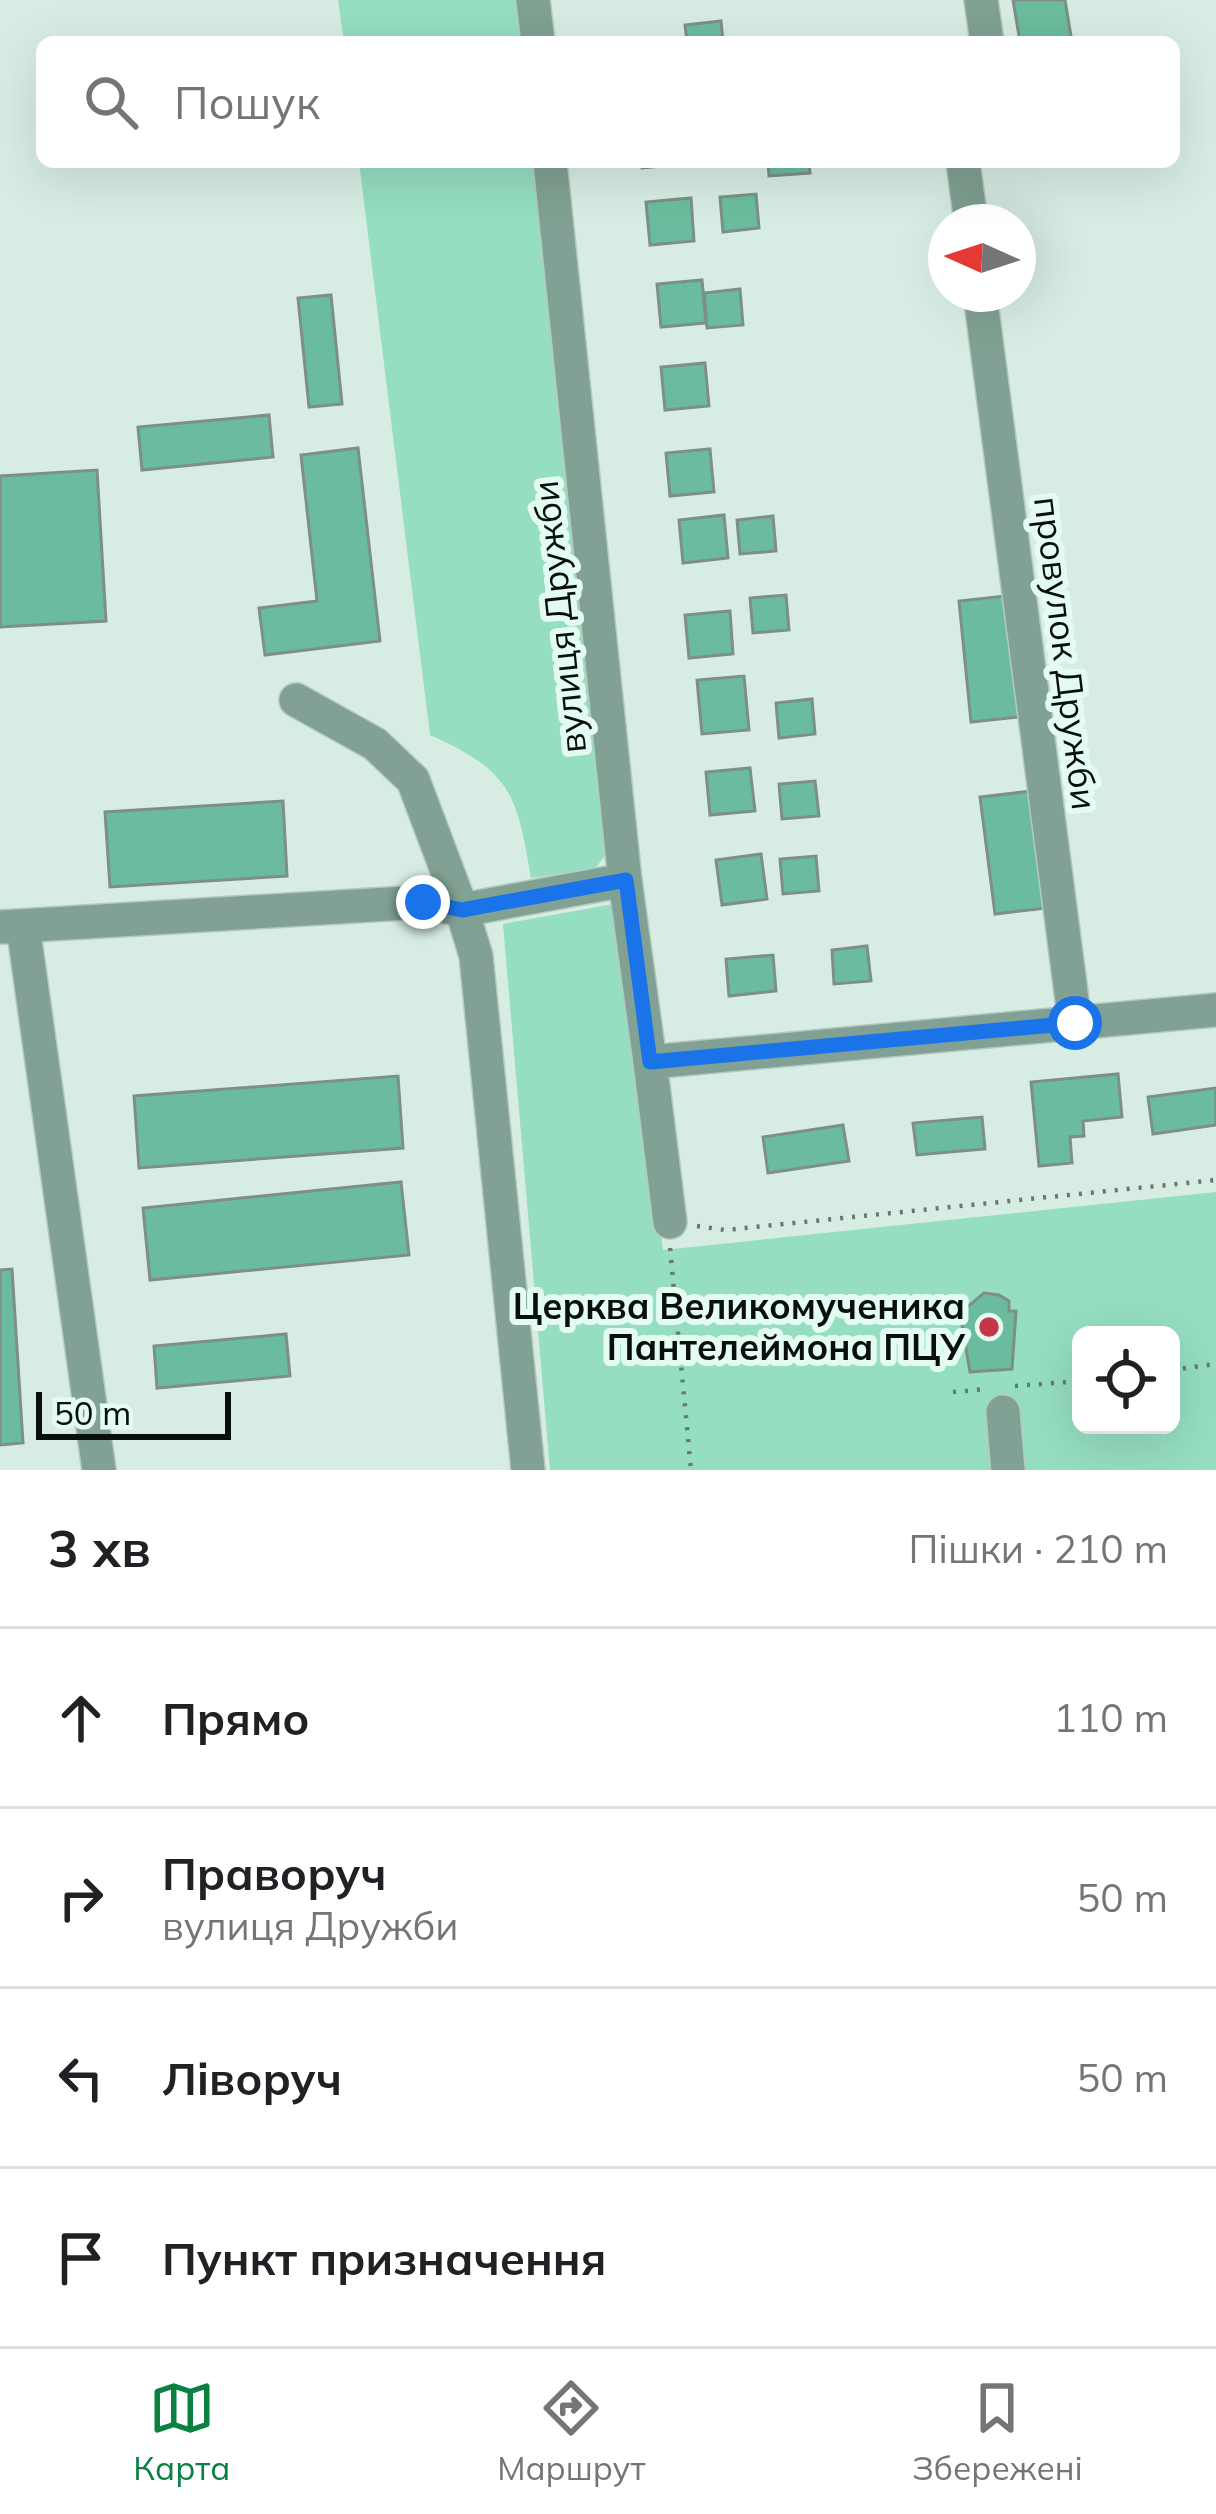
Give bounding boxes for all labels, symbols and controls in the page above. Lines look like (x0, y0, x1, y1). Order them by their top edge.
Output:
search box (36, 36, 1180, 168)
icon: search (78, 69, 144, 135)
text: Пошук (174, 74, 320, 130)
north arrow (928, 204, 1036, 312)
street label: вулиця Дружби (522, 479, 595, 756)
street label: провулок Дружби (1025, 494, 1108, 812)
route end (396, 875, 450, 929)
route start (1048, 996, 1102, 1050)
place label: Церква Великомученика Пантелеймона ПЦУ (513, 1283, 966, 1369)
marker: Церква Великомученика Пантелеймона ПЦУ (976, 1314, 1002, 1340)
map controls (1072, 1326, 1180, 1434)
button: locate (1072, 1326, 1180, 1434)
scale bar (36, 1386, 231, 1439)
text: 50 m (54, 1392, 131, 1433)
text: 3 хв (48, 1516, 151, 1580)
text: Пішки · 210 m (908, 1524, 1168, 1573)
icon: ahead (48, 1685, 114, 1751)
text: Прямо (162, 1690, 310, 1746)
text: 110 m (1053, 1693, 1168, 1742)
text: Праворуч (162, 1845, 387, 1901)
icon: right (48, 1865, 114, 1931)
text: 50 m (1077, 1873, 1168, 1922)
text: вулиця Дружби (162, 1901, 459, 1950)
icon: left (48, 2045, 114, 2111)
text: Ліворуч (162, 2050, 342, 2106)
text: 50 m (1077, 2053, 1168, 2102)
icon: arrive (48, 2225, 114, 2291)
text: Пункт призначення (162, 2230, 606, 2286)
tab: Карта (133, 2375, 230, 2488)
tab: Маршрут (497, 2375, 646, 2488)
tab: Збережені (912, 2375, 1083, 2488)

